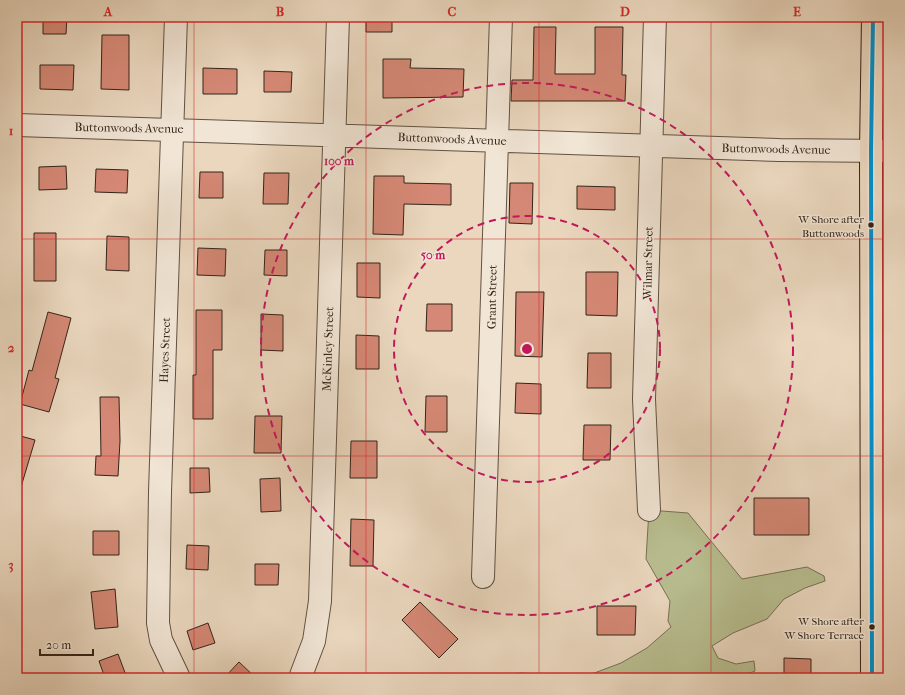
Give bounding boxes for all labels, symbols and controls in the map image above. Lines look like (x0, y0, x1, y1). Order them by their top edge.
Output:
text: A (103, 4, 113, 19)
text: B (276, 4, 285, 19)
text: C (448, 4, 457, 19)
text: D (620, 4, 630, 19)
text: E (793, 4, 801, 19)
street label: Buttonwoods Avenue (74, 120, 184, 136)
text: 1 (9, 123, 14, 138)
street label: Buttonwoods Avenue (397, 130, 507, 148)
street label: Buttonwoods Avenue (721, 141, 831, 157)
text: 100 m (324, 154, 355, 168)
place label: W Shore after Buttonwoods (797, 213, 864, 240)
marker: W Shore after Buttonwoods (866, 220, 876, 230)
street label: Wilmar Street (640, 225, 656, 301)
text: 50 m (421, 248, 446, 262)
street label: Grant Street (484, 264, 500, 329)
street label: McKinley Street (320, 306, 337, 392)
street label: Hayes Street (157, 316, 173, 383)
text: 2 (8, 340, 15, 355)
centre of rings (520, 342, 534, 356)
text: 3 (8, 557, 14, 573)
place label: W Shore after W Shore Terrace (783, 615, 865, 642)
marker: W Shore after W Shore Terrace (867, 622, 877, 632)
scale bar (40, 631, 93, 657)
text: 20 m (46, 638, 71, 652)

